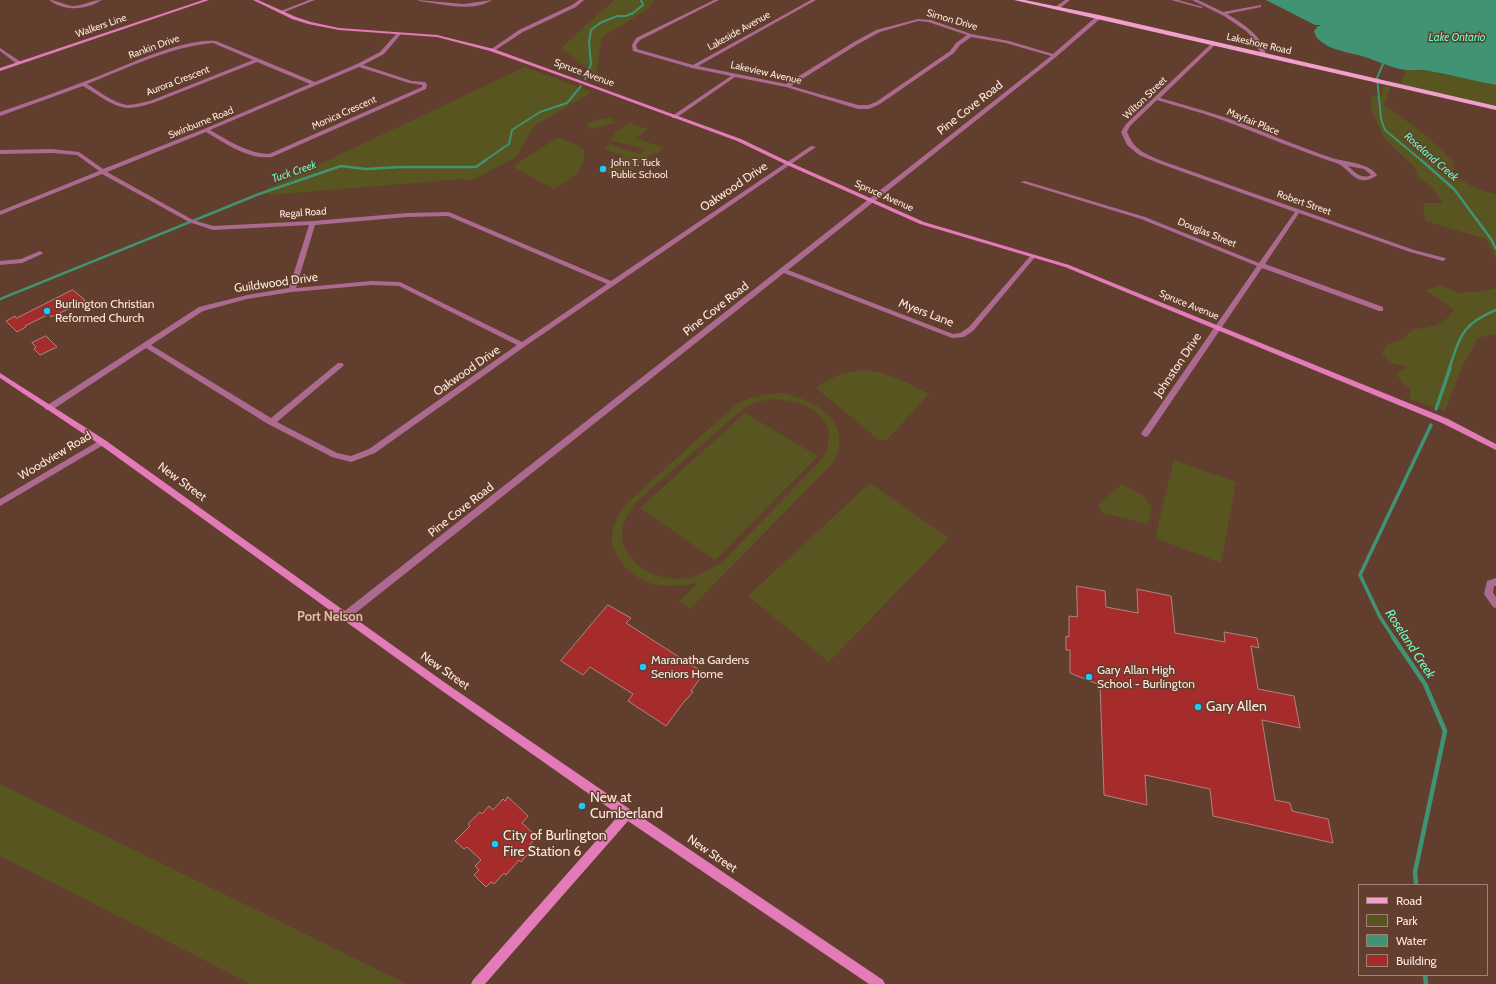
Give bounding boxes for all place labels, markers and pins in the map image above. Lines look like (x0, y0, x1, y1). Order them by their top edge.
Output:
place label: John T. Tuck Public School (611, 157, 668, 180)
marker: John T. Tuck Public School (598, 164, 608, 174)
place label: Burlington Christian Reformed Church (55, 297, 155, 325)
marker: Burlington Christian Reformed Church (42, 306, 52, 316)
place label: Maranatha Gardens Seniors Home (651, 653, 749, 681)
marker: Maranatha Gardens Seniors Home (638, 662, 648, 672)
place label: Gary Allan High School - Burlington (1097, 663, 1195, 691)
marker: Gary Allan High School - Burlington (1084, 672, 1094, 682)
place label: Gary Allen (1206, 699, 1267, 715)
marker: Gary Allen (1193, 702, 1203, 712)
place label: New at Cumberland (590, 790, 663, 822)
marker: New at Cumberland (577, 801, 587, 811)
place label: City of Burlington Fire Station 6 (503, 828, 607, 860)
marker: City of Burlington Fire Station 6 (490, 839, 500, 849)

